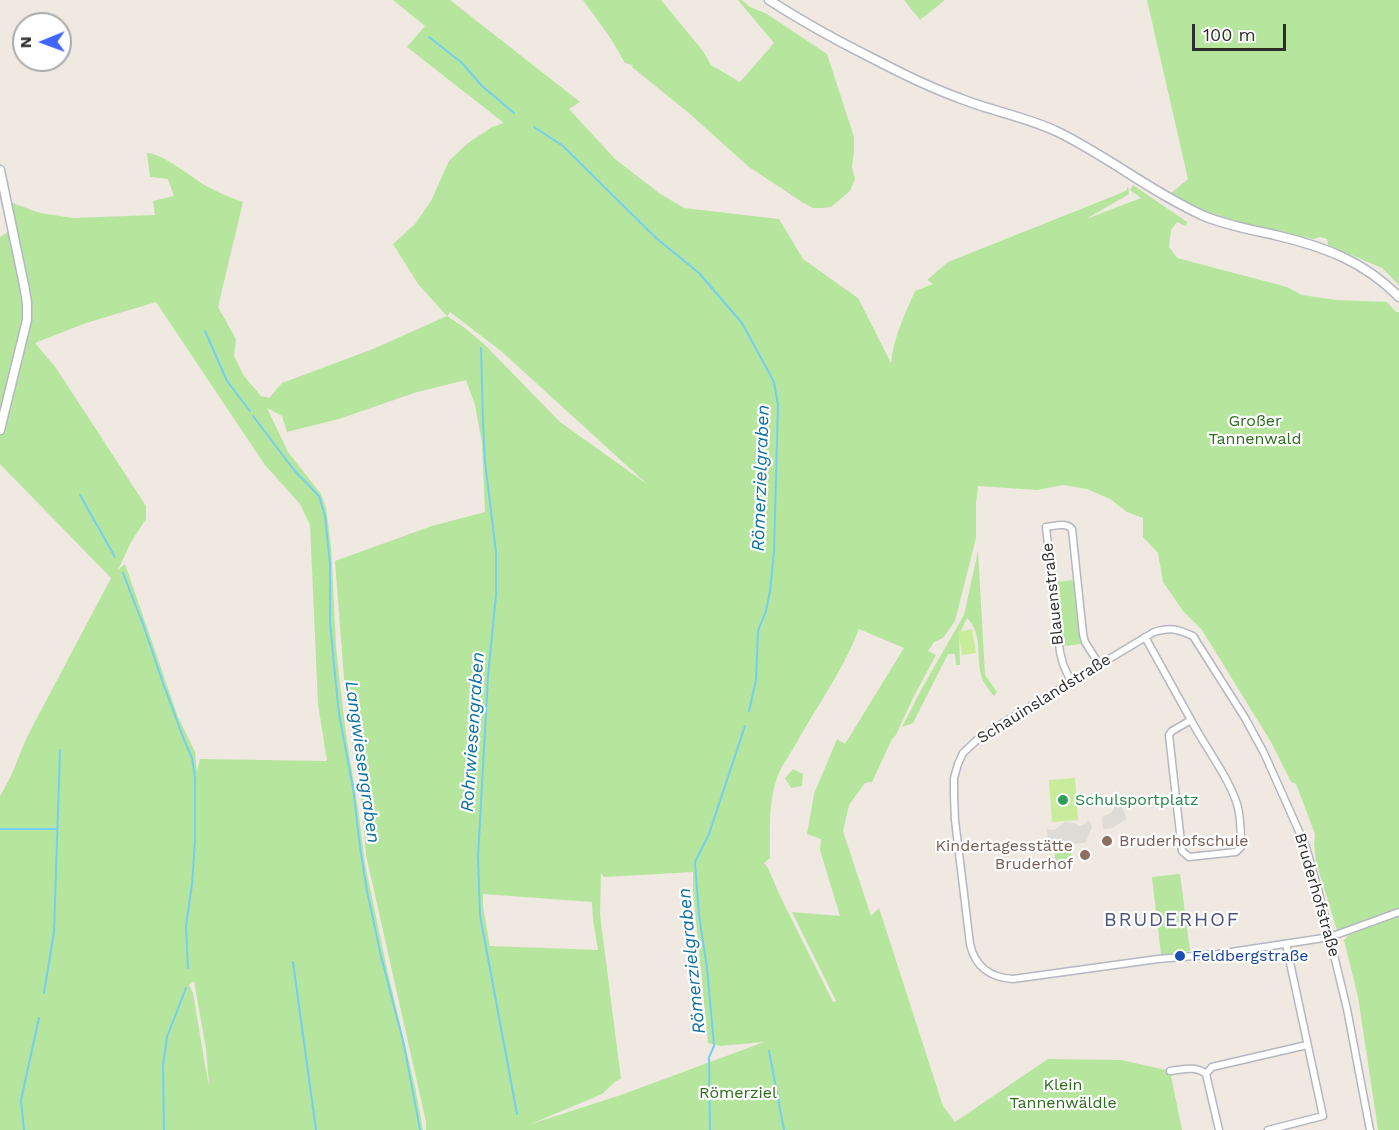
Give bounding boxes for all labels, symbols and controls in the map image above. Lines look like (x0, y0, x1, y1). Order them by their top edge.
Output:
north arrow (12, 12, 72, 72)
scale bar (1195, 12, 1290, 50)
text: 100 m (1203, 24, 1256, 45)
text: N (16, 36, 35, 48)
water label: Römerzielgraben (748, 404, 774, 552)
park label: Großer Tannenwald (1208, 411, 1302, 449)
street label: Blauenstraße (1038, 542, 1068, 646)
street label: Schauinslandstraße (974, 650, 1114, 748)
water label: Rohrwiesengraben (457, 651, 489, 813)
water label: Langwiesengraben (340, 680, 384, 844)
place label: Schulsportplatz (1075, 790, 1199, 810)
marker: Schulsportplatz (1056, 793, 1070, 807)
place label: Bruderhofschule (1119, 831, 1249, 851)
street label: Bruderhofstraße (1290, 831, 1344, 959)
marker: Bruderhofschule (1100, 834, 1114, 848)
place label: Kindertagesstätte Bruderhof (936, 836, 1073, 874)
marker: Kindertagesstätte Bruderhof (1078, 848, 1092, 862)
water label: Römerzielgraben (674, 887, 710, 1035)
district label: BRUDERHOF (1104, 908, 1240, 932)
place label: Feldbergstraße (1192, 946, 1309, 966)
marker: Feldbergstraße (1173, 949, 1187, 963)
park label: Klein Tannenwäldle (1009, 1075, 1117, 1113)
park label: Römerziel (699, 1083, 777, 1103)

